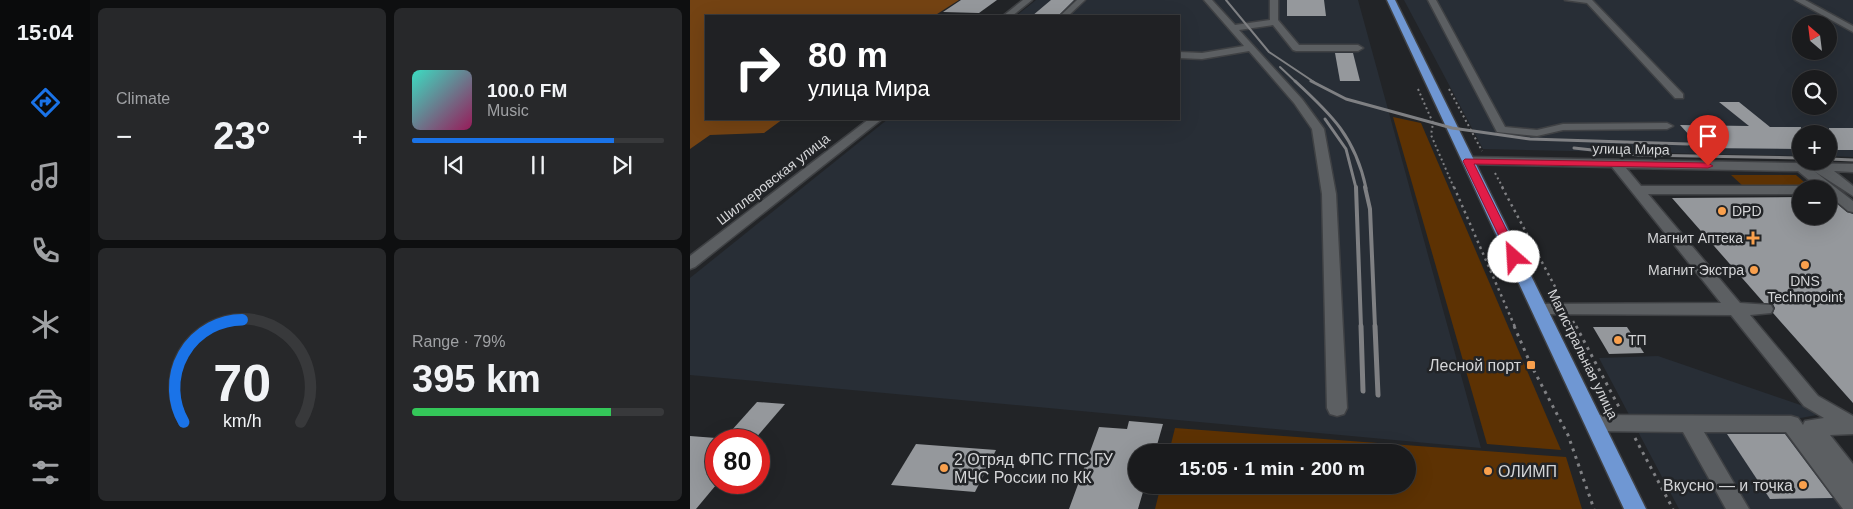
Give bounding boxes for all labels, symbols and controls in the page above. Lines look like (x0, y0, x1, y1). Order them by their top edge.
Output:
north arrow (1792, 15, 1838, 60)
map controls (1792, 15, 1837, 225)
text: 15:04 (17, 20, 73, 45)
icon: right (725, 35, 790, 100)
text: 80 m (808, 35, 888, 74)
button: search (1792, 70, 1837, 115)
text: улица Мира (808, 76, 930, 101)
text: 100.0 FM (487, 80, 567, 101)
icon: directions (28, 85, 63, 120)
text: Climate (116, 90, 170, 107)
text: Music (487, 102, 529, 119)
text: 23° (213, 115, 271, 157)
pin (1687, 115, 1729, 166)
text: − (116, 121, 132, 152)
text: + (352, 121, 368, 152)
icon: arrive (1694, 122, 1722, 150)
button: + (1792, 125, 1837, 170)
street label: Шиллеровская улица (713, 130, 833, 228)
street label: улица Мира (1592, 140, 1670, 158)
icon: previous (440, 151, 468, 179)
icon: pause (524, 151, 552, 179)
icon: next (608, 151, 636, 179)
icon: music (28, 159, 63, 194)
button: − (1792, 180, 1837, 225)
place label: DPD (1732, 203, 1762, 219)
marker: DPD (1716, 205, 1728, 217)
position arrow (1487, 230, 1539, 282)
place label: Магнит Аптека (1647, 230, 1743, 246)
marker: Магнит Аптека (1747, 232, 1759, 244)
icon: phone (28, 233, 63, 268)
marker: DNS Technopoint (1799, 259, 1811, 271)
place label: Магнит Экстра (1648, 262, 1744, 278)
marker: Магнит Экстра (1748, 264, 1760, 276)
place label: DNS Technopoint (1767, 273, 1843, 305)
street label: Магистральная улица (1545, 286, 1622, 422)
icon: climate (28, 307, 63, 342)
place label: ТП (1628, 332, 1647, 348)
text: Range · 79% (412, 333, 505, 350)
marker: ТП (1612, 334, 1624, 346)
text: 70 (213, 354, 271, 412)
place label: Лесной порт (1429, 357, 1522, 374)
text: 395 km (412, 358, 541, 400)
marker: Лесной порт (1525, 359, 1537, 371)
icon: car (28, 381, 63, 416)
text: km/h (223, 411, 261, 431)
speed limit sign: 80 (705, 429, 770, 494)
place label: 2 Отряд ФПС ГПС ГУ МЧС России по КК (954, 451, 1114, 486)
icon: filters (28, 455, 63, 490)
text: 15:05 · 1 min · 200 m (1179, 458, 1365, 479)
marker: 2 Отряд ФПС ГПС ГУ МЧС России по КК (938, 462, 950, 474)
place label: ОЛИМП (1498, 463, 1557, 480)
marker: ОЛИМП (1482, 465, 1494, 477)
place label: Вкусно — и точка (1663, 477, 1793, 494)
marker: Вкусно — и точка (1797, 479, 1809, 491)

